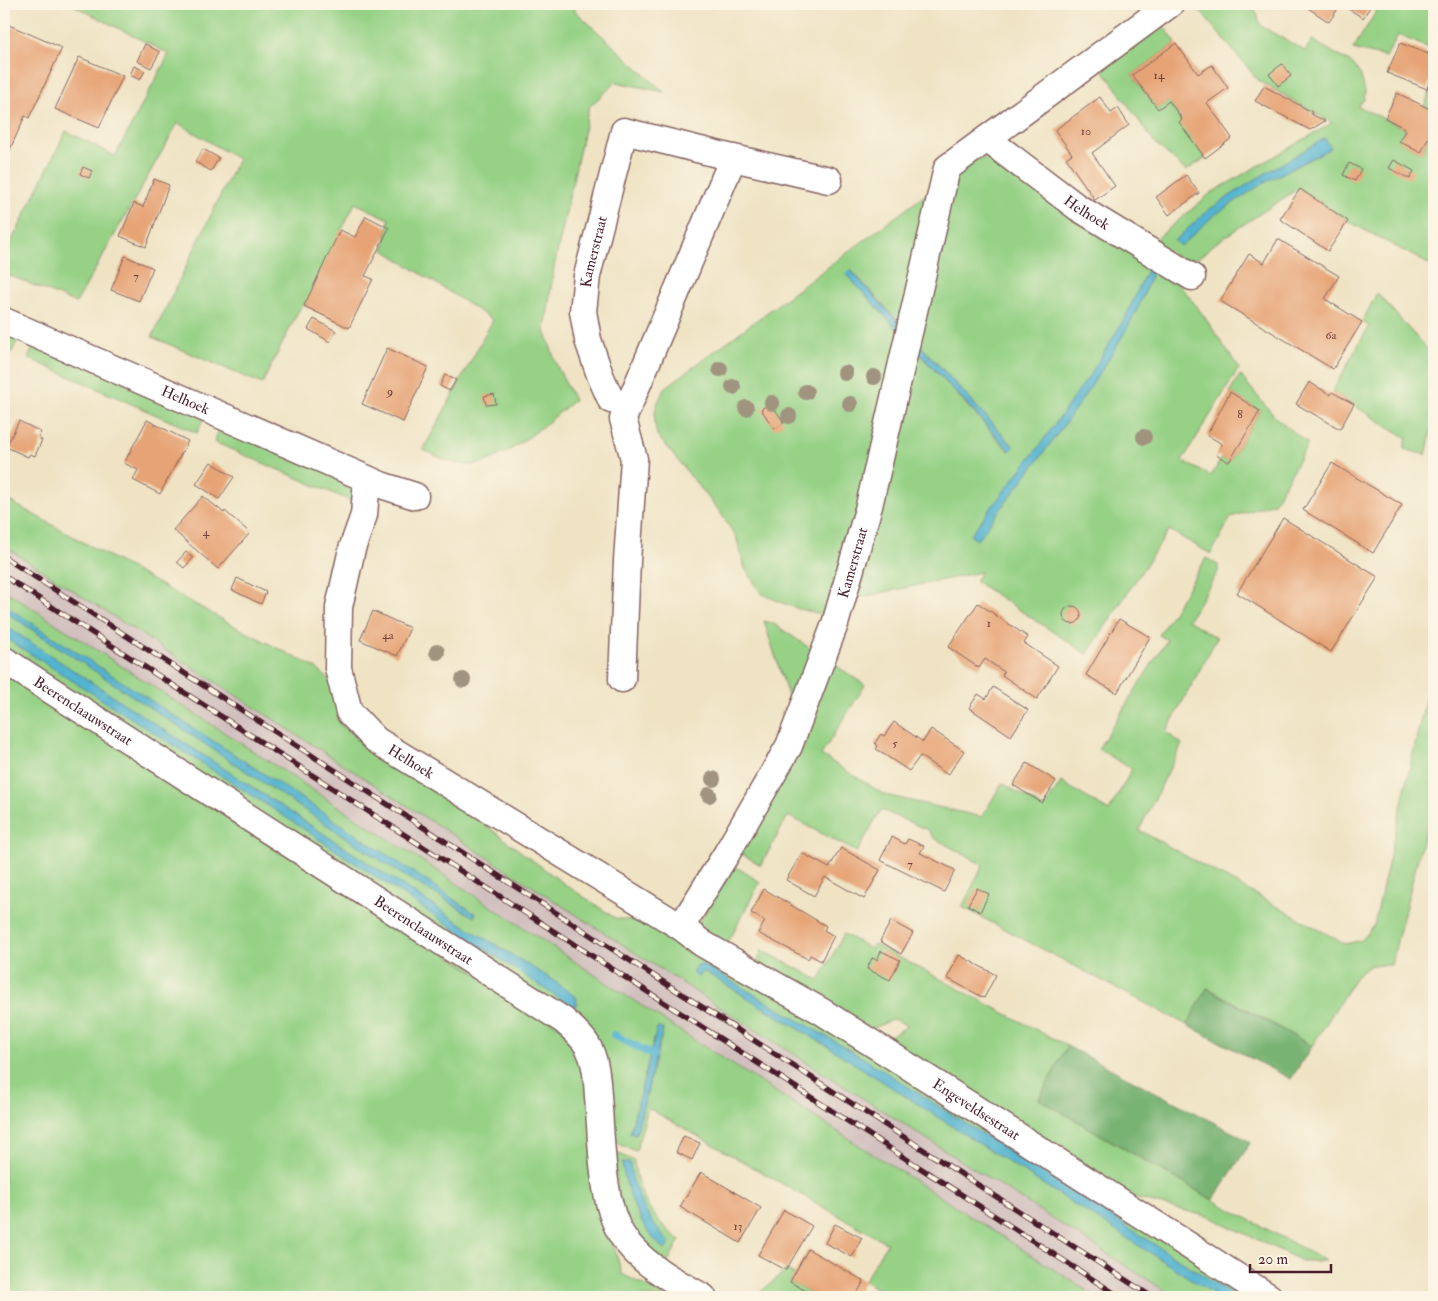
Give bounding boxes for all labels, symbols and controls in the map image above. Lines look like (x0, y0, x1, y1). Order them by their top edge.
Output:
house number: 14 (1154, 68, 1165, 83)
house number: 10 (1081, 124, 1091, 139)
street label: Helhoek (1060, 191, 1113, 234)
street label: Kamerstraat (576, 214, 611, 288)
house number: 7 (133, 269, 139, 284)
house number: 6a (1326, 328, 1338, 343)
street label: Helhoek (158, 381, 213, 419)
house number: 9 (386, 384, 393, 399)
house number: 8 (1237, 407, 1243, 422)
house number: 4 (203, 525, 210, 540)
street label: Kamerstraat (833, 525, 872, 600)
house number: 1 (987, 616, 991, 631)
house number: 4a (382, 628, 395, 643)
street label: Beerenclaauwstraat (30, 672, 136, 750)
house number: 5 (892, 736, 898, 751)
street label: Helhoek (384, 740, 438, 783)
house number: 7 (907, 857, 913, 872)
street label: Beerenclaauwstraat (370, 891, 477, 969)
street label: Engeveldsestraat (929, 1074, 1024, 1145)
house number: 13 (734, 1219, 742, 1234)
scale bar (1250, 1241, 1332, 1273)
text: 20 m (1258, 1250, 1288, 1269)

